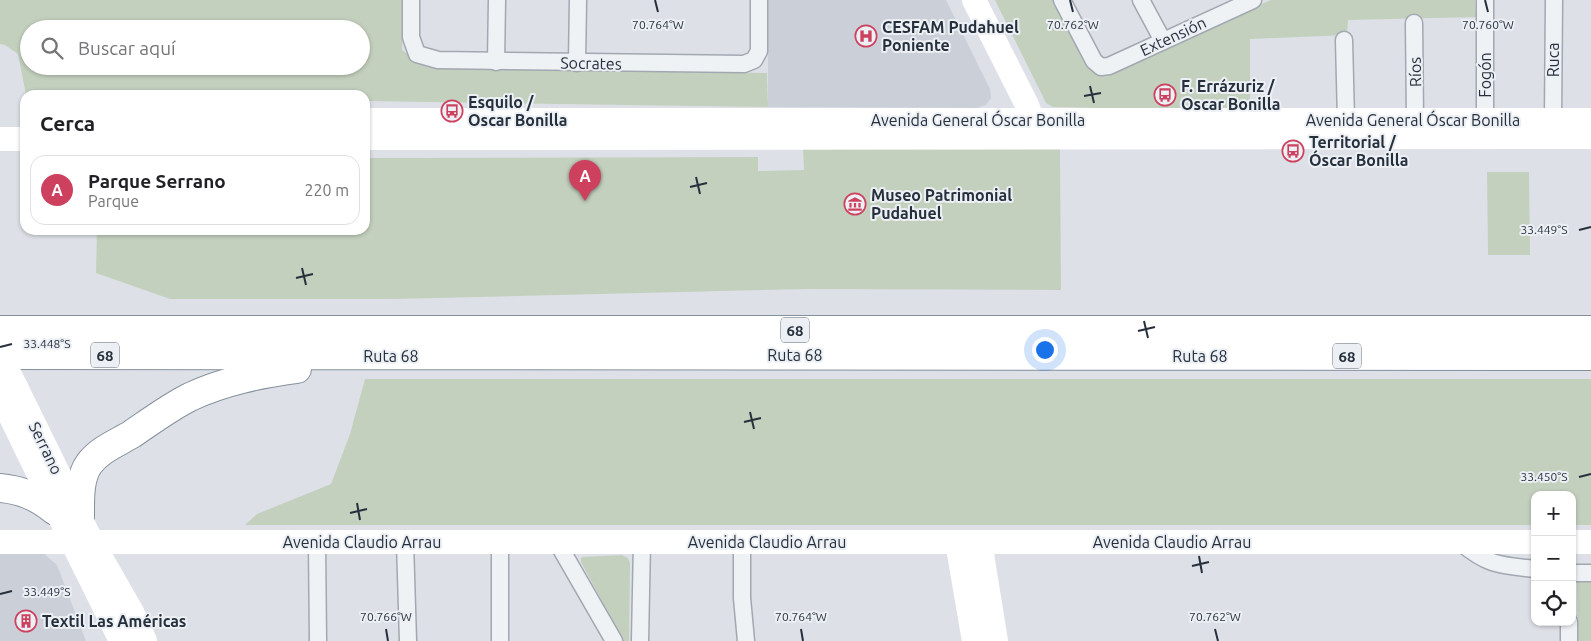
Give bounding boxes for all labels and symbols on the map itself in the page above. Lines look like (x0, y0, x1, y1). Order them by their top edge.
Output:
street label: Extensión (1137, 13, 1209, 59)
text: 70.764°W (632, 18, 684, 31)
place label: CESFAM Pudahuel Poniente (882, 18, 1019, 54)
text: 70.762°W (1047, 18, 1099, 31)
text: 70.760°W (1462, 18, 1514, 31)
hospital icon: CESFAM Pudahuel Poniente (854, 24, 878, 48)
street label: Ruca (1544, 43, 1562, 77)
street label: Fogón (1476, 52, 1494, 98)
street label: Socrates (560, 53, 622, 73)
street label: Ríos (1406, 57, 1424, 87)
place label: F. Errázuriz / Oscar Bonilla (1181, 77, 1280, 113)
bus stop icon: F. Errázuriz / Oscar Bonilla (1153, 83, 1177, 107)
place label: Esquilo / Oscar Bonilla (468, 93, 567, 129)
bus stop icon: Esquilo / Oscar Bonilla (440, 99, 464, 123)
street label: Avenida General Óscar Bonilla (871, 110, 1085, 129)
street label: Avenida General Óscar Bonilla (1306, 110, 1520, 129)
place label: Territorial / Óscar Bonilla (1309, 133, 1408, 169)
bus stop icon: Territorial / Óscar Bonilla (1281, 139, 1305, 163)
pin: A (569, 160, 601, 201)
place label: Museo Patrimonial Pudahuel (871, 186, 1012, 222)
museum icon: Museo Patrimonial Pudahuel (843, 192, 867, 216)
text: 33.449°S (1521, 223, 1567, 236)
road number: 68 (781, 318, 809, 342)
text: 33.448°S (24, 337, 70, 350)
your location (1032, 337, 1058, 363)
road number: 68 (91, 342, 119, 368)
road number: 68 (1333, 344, 1361, 368)
street label: Ruta 68 (767, 346, 823, 364)
street label: Ruta 68 (363, 347, 419, 365)
street label: Ruta 68 (1172, 347, 1228, 365)
street label: Serrano (26, 419, 66, 477)
text: 33.450°S (1521, 470, 1567, 483)
street label: Avenida Claudio Arrau (283, 533, 441, 551)
street label: Avenida Claudio Arrau (688, 533, 846, 551)
street label: Avenida Claudio Arrau (1093, 533, 1251, 551)
text: 33.449°S (24, 585, 70, 598)
building icon: Textil Las Américas (14, 609, 38, 633)
text: 70.766°W (360, 610, 412, 623)
text: 70.764°W (775, 610, 827, 623)
text: 70.762°W (1189, 610, 1241, 623)
place label: Textil Las Américas (42, 612, 186, 630)

